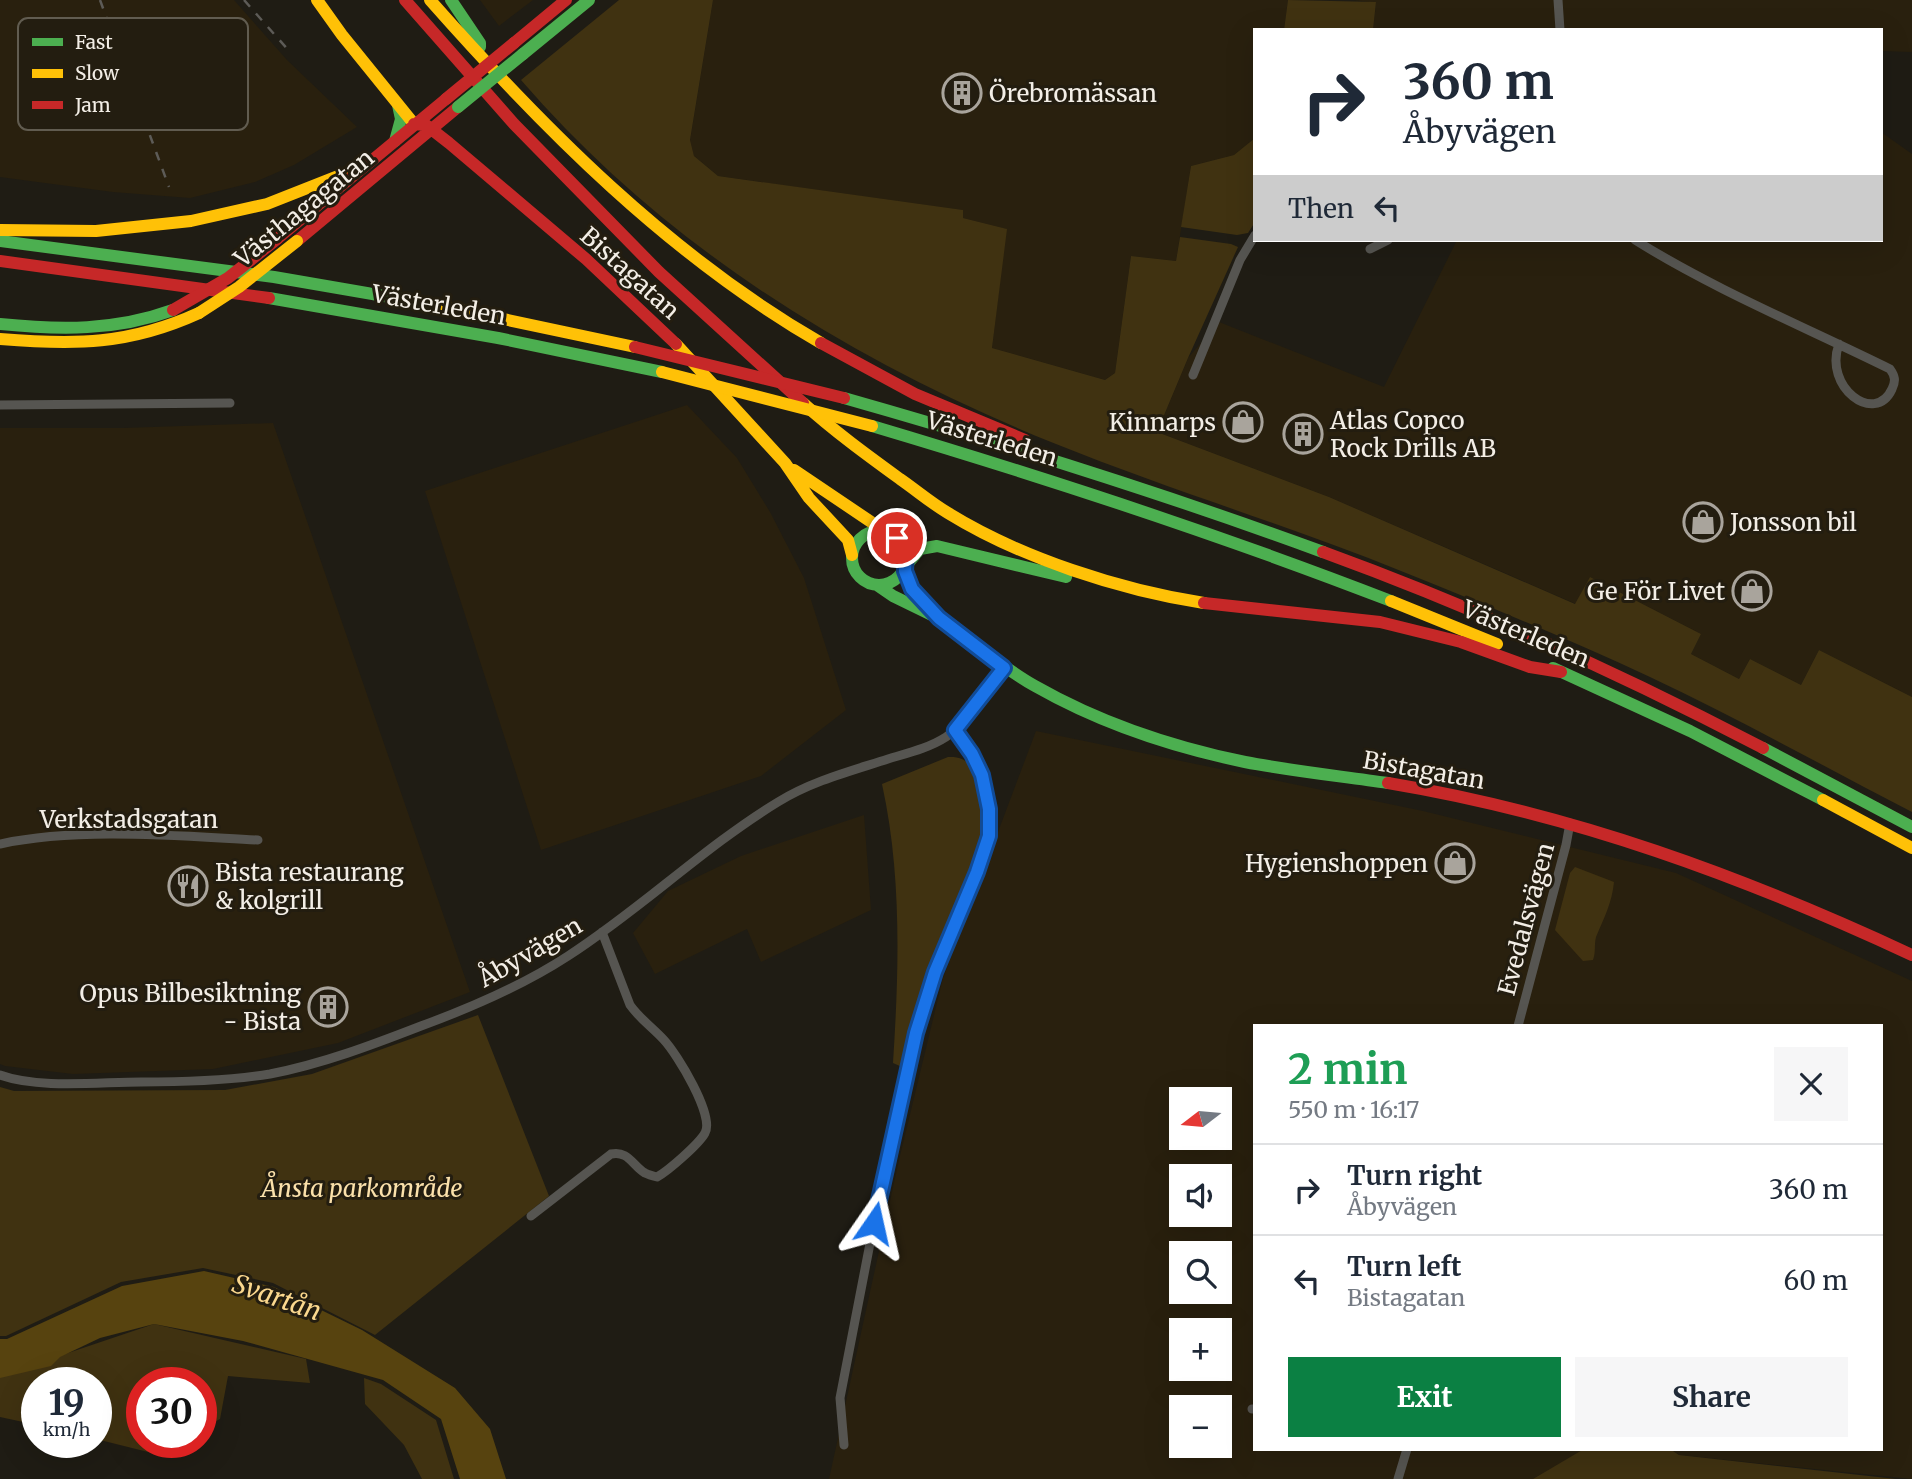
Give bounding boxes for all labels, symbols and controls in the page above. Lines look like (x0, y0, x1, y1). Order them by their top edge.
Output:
legend (18, 18, 248, 130)
text: Fast (75, 30, 113, 54)
text: 360 m (1403, 51, 1554, 112)
icon: right (1288, 56, 1379, 147)
text: Slow (75, 61, 120, 85)
building icon: Örebromässan (941, 72, 983, 114)
place label: Örebromässan (989, 78, 1157, 109)
text: Jam (74, 93, 111, 117)
text: Åbyvägen (1403, 112, 1556, 152)
street label: Västhagagatan (227, 142, 380, 275)
icon: left (1368, 189, 1406, 227)
text: Then (1288, 192, 1354, 225)
street label: Bistagatan (574, 220, 686, 326)
street label: Västerleden (369, 278, 508, 332)
shop icon: Kinnarps (1222, 401, 1264, 443)
street label: Västerleden (922, 404, 1061, 474)
place label: Atlas Copco Rock Drills AB (1329, 405, 1496, 464)
place label: Kinnarps (1109, 407, 1216, 438)
building icon: Atlas Copco Rock Drills AB (1282, 413, 1324, 455)
shop icon: Jonsson bil (1682, 501, 1724, 543)
place label: Jonsson bil (1729, 507, 1857, 538)
pin (867, 508, 927, 568)
icon: arrive (878, 519, 916, 557)
shop icon: Ge För Livet (1731, 570, 1773, 612)
place label: Ge För Livet (1587, 576, 1726, 607)
street label: Västerleden (1457, 593, 1594, 675)
street label: Bistagatan (1361, 744, 1488, 796)
street label: Verkstadsgatan (39, 804, 218, 835)
street label: Evedalsvägen (1491, 839, 1561, 999)
shop icon: Hygienshoppen (1434, 842, 1476, 884)
place label: Hygienshoppen (1245, 848, 1428, 879)
place label: Bista restaurang & kolgrill (215, 857, 404, 916)
restaurant icon: Bista restaurang & kolgrill (167, 865, 209, 907)
street label: Åbyvägen (471, 908, 588, 995)
place label: Opus Bilbesiktning - Bista (80, 978, 301, 1037)
building icon: Opus Bilbesiktning - Bista (307, 986, 349, 1028)
text: 2 min (1288, 1043, 1408, 1095)
button: close (1774, 1047, 1848, 1121)
north arrow (1169, 1087, 1232, 1150)
map controls (1169, 1087, 1232, 1458)
text: 550 m · 16:17 (1288, 1095, 1419, 1124)
text: Turn right (1347, 1159, 1482, 1192)
button: sound (1169, 1164, 1232, 1227)
park label: Ånsta parkområde (259, 1170, 463, 1204)
icon: right (1288, 1171, 1326, 1209)
text: 360 m (1769, 1173, 1848, 1206)
position arrow (837, 1186, 911, 1260)
text: Åbyvägen (1347, 1192, 1457, 1221)
button: search (1169, 1241, 1232, 1304)
text: Turn left (1347, 1250, 1461, 1283)
icon: left (1288, 1262, 1326, 1300)
text: 60 m (1784, 1264, 1848, 1297)
water label: Svartån (228, 1266, 326, 1328)
text: Bistagatan (1347, 1283, 1465, 1312)
button: + (1169, 1318, 1232, 1381)
button: Exit (1288, 1357, 1561, 1437)
button: Share (1575, 1357, 1848, 1437)
speed limit sign: 30 (126, 1367, 217, 1458)
text: 19 (48, 1381, 85, 1425)
button: − (1169, 1395, 1232, 1458)
text: km/h (43, 1418, 90, 1441)

